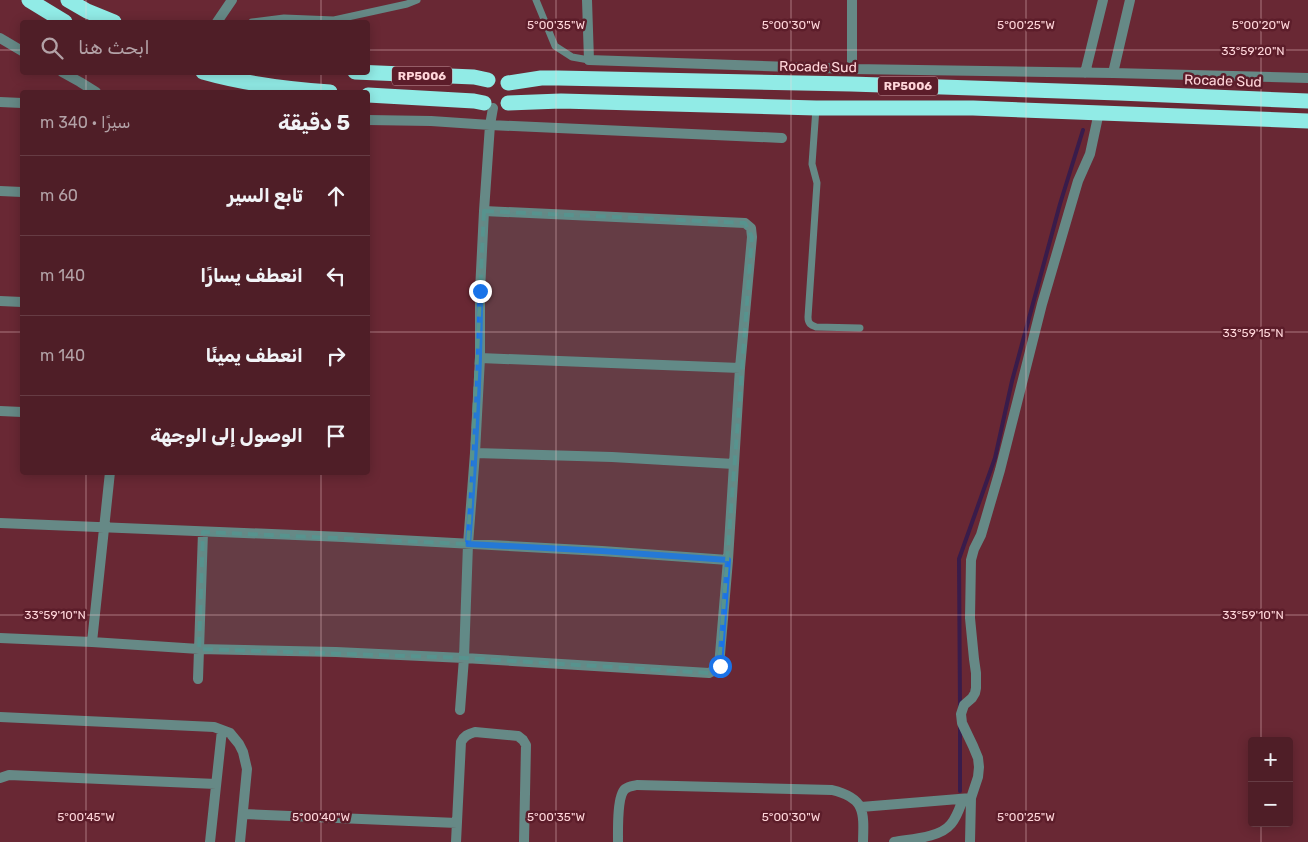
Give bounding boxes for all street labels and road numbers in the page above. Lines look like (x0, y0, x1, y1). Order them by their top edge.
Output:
street label: Rocade Sud (779, 58, 857, 76)
road number: RP5006 (392, 66, 452, 85)
street label: Rocade Sud (1184, 71, 1262, 91)
road number: RP5006 (878, 76, 938, 95)

